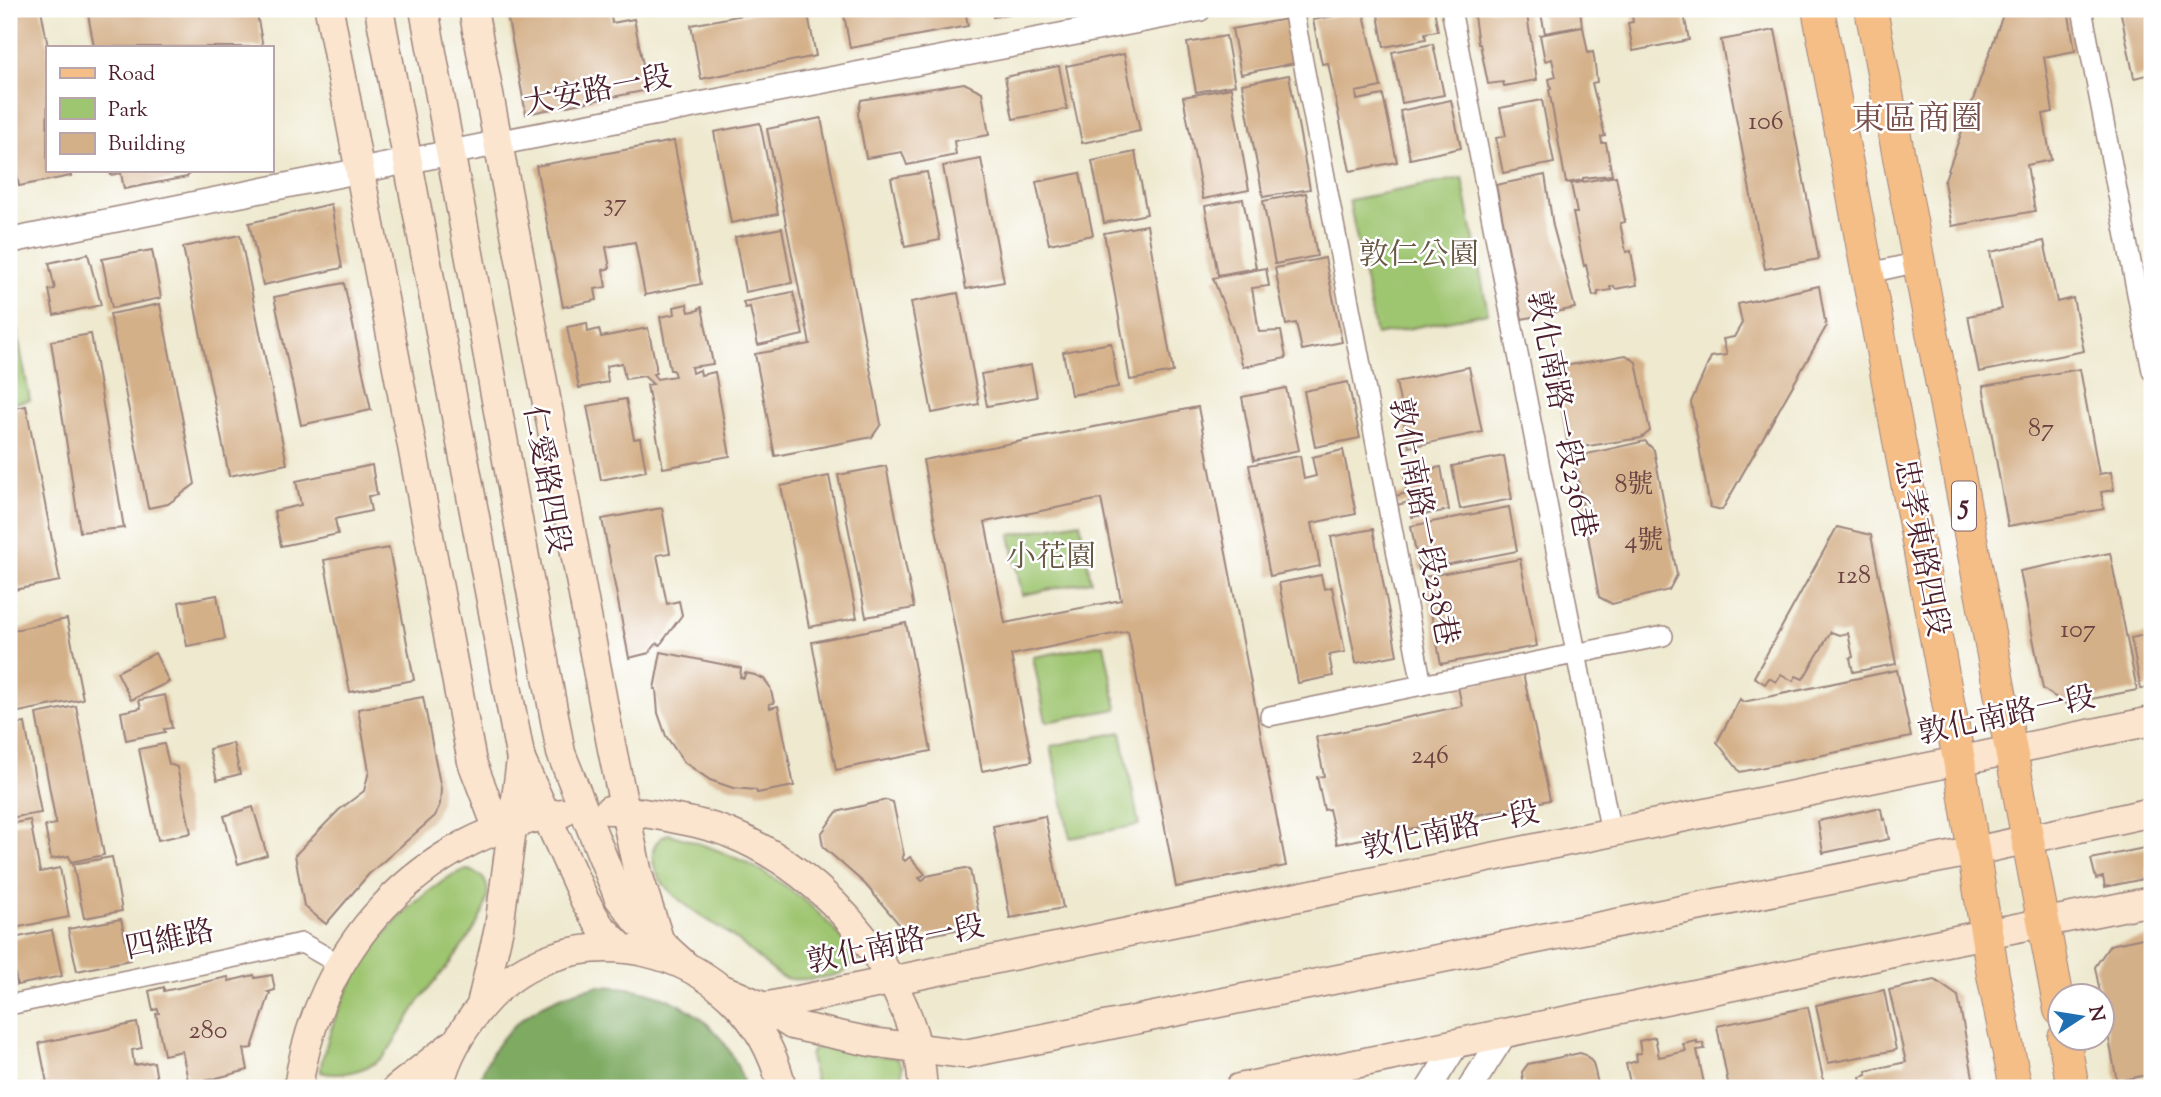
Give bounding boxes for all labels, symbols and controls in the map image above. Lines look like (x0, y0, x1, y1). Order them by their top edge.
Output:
legend (46, 46, 273, 172)
street label: 大安路一段 (520, 57, 676, 127)
text: Road (108, 60, 155, 90)
text: Park (108, 96, 149, 126)
district label: 東區商圈 (1851, 97, 1983, 145)
house number: 106 (1748, 104, 1784, 141)
text: Building (108, 130, 185, 160)
house number: 37 (603, 186, 627, 223)
park label: 敦仁公園 (1359, 235, 1479, 278)
street label: 敦化南路一段236巷 (1515, 288, 1605, 542)
street label: 敦化南路一段238巷 (1377, 395, 1467, 649)
street label: 仁愛路四段 (511, 402, 579, 558)
house number: 87 (2028, 411, 2054, 448)
street label: 忠孝東路四段 (1882, 456, 1958, 640)
house number: 8號 (1614, 467, 1654, 504)
road number: 5 (1952, 482, 1976, 530)
house number: 4號 (1624, 523, 1664, 560)
park label: 小花園 (1006, 537, 1096, 580)
house number: 128 (1837, 558, 1871, 595)
house number: 107 (2060, 612, 2096, 649)
street label: 敦化南路一段 (1914, 677, 2100, 757)
house number: 246 (1411, 738, 1449, 775)
street label: 敦化南路一段 (1358, 792, 1544, 872)
street label: 敦化南路一段 (803, 906, 989, 986)
street label: 四維路 (122, 911, 218, 971)
north arrow (2046, 982, 2116, 1052)
text: N (2080, 1004, 2110, 1024)
house number: 280 (189, 1013, 227, 1050)

